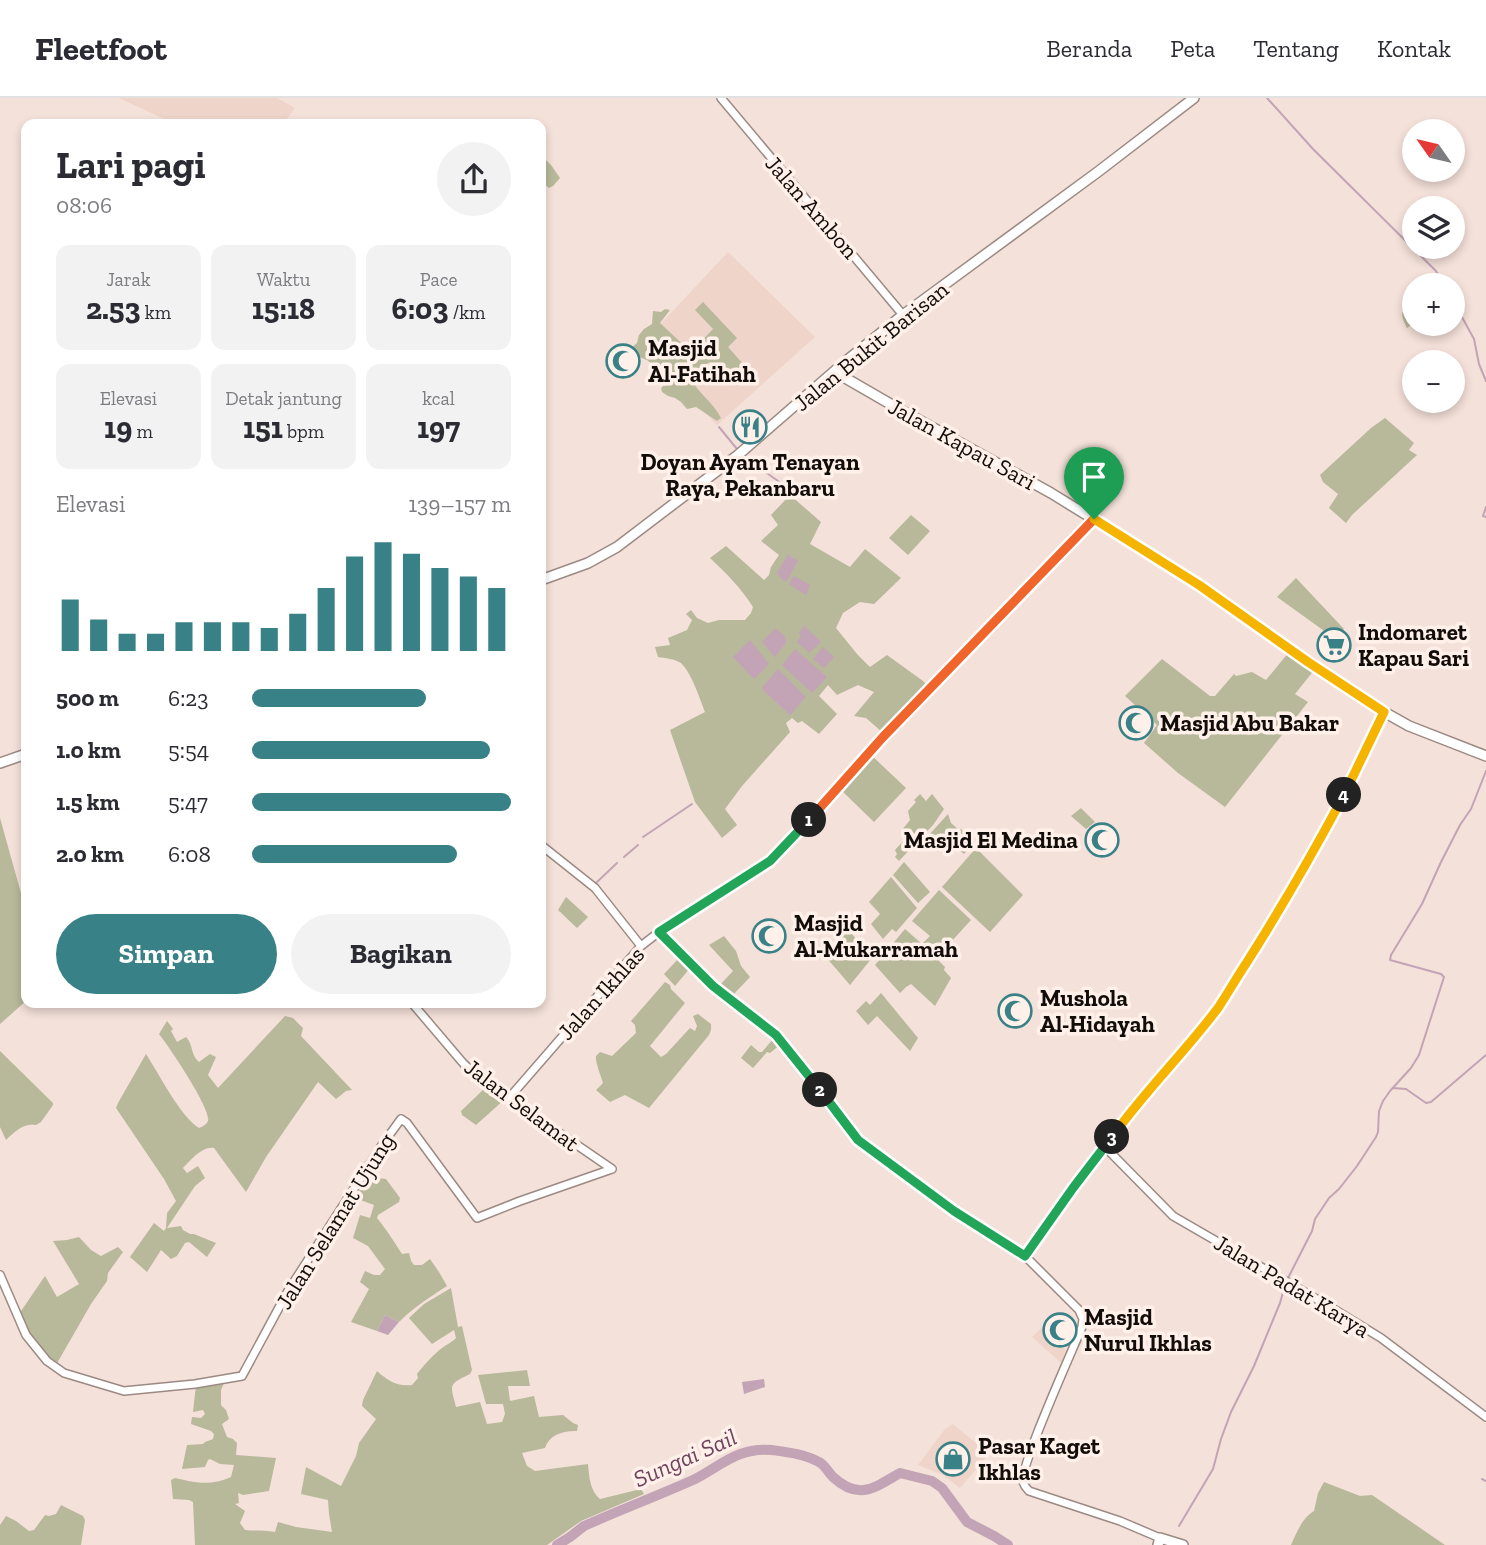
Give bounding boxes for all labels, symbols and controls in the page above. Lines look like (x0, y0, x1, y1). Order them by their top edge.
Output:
text: Fleetfoot (35, 29, 167, 68)
text: Beranda (1046, 34, 1132, 63)
text: Peta (1170, 34, 1215, 63)
text: Tentang (1253, 34, 1339, 63)
text: Kontak (1377, 34, 1451, 63)
north arrow (1402, 119, 1465, 182)
map controls (1402, 119, 1465, 413)
text: Lari pagi (56, 142, 206, 188)
button: share (437, 142, 511, 216)
street label: Jalan Ambon (759, 150, 865, 264)
text: 08:06 (56, 191, 112, 219)
button: layers (1402, 196, 1465, 259)
text: Jarak (106, 268, 151, 291)
text: Waktu (257, 268, 310, 291)
text: Pace (420, 268, 457, 291)
button: + (1402, 273, 1465, 336)
street label: Jalan Bukit Barisan (788, 275, 954, 417)
text: 2.53 (86, 291, 141, 327)
text: 15:18 (252, 291, 315, 327)
text: 6:03 (392, 291, 448, 327)
text: km (141, 301, 171, 324)
text: /km (448, 301, 485, 324)
place label: Masjid Al-Fatihah (648, 334, 756, 388)
mosque icon: Masjid Al-Fatihah (604, 342, 642, 380)
button: − (1402, 350, 1465, 413)
text: Elevasi (100, 387, 157, 410)
text: Detak jantung (225, 387, 342, 410)
text: kcal (422, 387, 455, 410)
street label: Jalan Kapau Sari (884, 392, 1040, 496)
restaurant icon: Doyan Ayam Tenayan Raya, Pekanbaru (731, 408, 769, 446)
text: 19 (104, 410, 132, 446)
text: 151 (243, 410, 283, 446)
text: 197 (417, 410, 460, 446)
text: m (132, 420, 153, 443)
text: bpm (283, 420, 324, 443)
pin (1064, 447, 1124, 519)
place label: Doyan Ayam Tenayan Raya, Pekanbaru (640, 448, 860, 502)
icon: arrive (1075, 458, 1113, 496)
text: Elevasi (56, 490, 125, 518)
text: 139–157 m (408, 490, 511, 518)
place label: Indomaret Kapau Sari (1358, 618, 1469, 672)
supermarket icon: Indomaret Kapau Sari (1315, 626, 1353, 664)
text: 500 m (56, 684, 119, 712)
text: 6:23 (168, 684, 208, 712)
mosque icon: Masjid Abu Bakar (1117, 704, 1155, 742)
place label: Masjid Abu Bakar (1160, 709, 1339, 737)
text: 1.0 km (56, 736, 121, 764)
text: 5:54 (168, 736, 209, 764)
pin: 4 (1326, 778, 1362, 812)
text: 4 (1338, 783, 1349, 806)
text: 1.5 km (56, 788, 120, 816)
text: 5:47 (168, 788, 208, 816)
pin: 1 (792, 802, 826, 838)
text: 1 (805, 808, 812, 831)
mosque icon: Masjid El Medina (1083, 821, 1121, 859)
place label: Masjid El Medina (904, 826, 1078, 854)
text: 2.0 km (56, 840, 124, 868)
text: 6:08 (168, 840, 211, 868)
place label: Masjid Al-Mukarramah (794, 909, 959, 963)
button: Simpan (56, 914, 277, 994)
button: Bagikan (291, 914, 511, 994)
mosque icon: Masjid Al-Mukarramah (750, 917, 788, 955)
street label: Jalan Ikhlas (552, 940, 650, 1046)
place label: Mushola Al-Hidayah (1040, 984, 1155, 1038)
mosque icon: Mushola Al-Hidayah (996, 992, 1034, 1030)
street label: Jalan Selamat (459, 1053, 585, 1158)
pin: 2 (802, 1072, 838, 1108)
text: 2 (814, 1078, 825, 1101)
pin: 3 (1094, 1119, 1130, 1154)
text: 3 (1106, 1125, 1117, 1148)
street label: Jalan Selamat Ujung (269, 1127, 401, 1314)
street label: Jalan Padat Karya (1209, 1229, 1375, 1343)
place label: Masjid Nurul Ikhlas (1084, 1303, 1212, 1357)
mosque icon: Masjid Nurul Ikhlas (1041, 1311, 1079, 1349)
water label: Sungai Sail (629, 1422, 741, 1493)
place label: Pasar Kaget Ikhlas (978, 1432, 1101, 1486)
shop icon: Pasar Kaget Ikhlas (934, 1440, 972, 1478)

